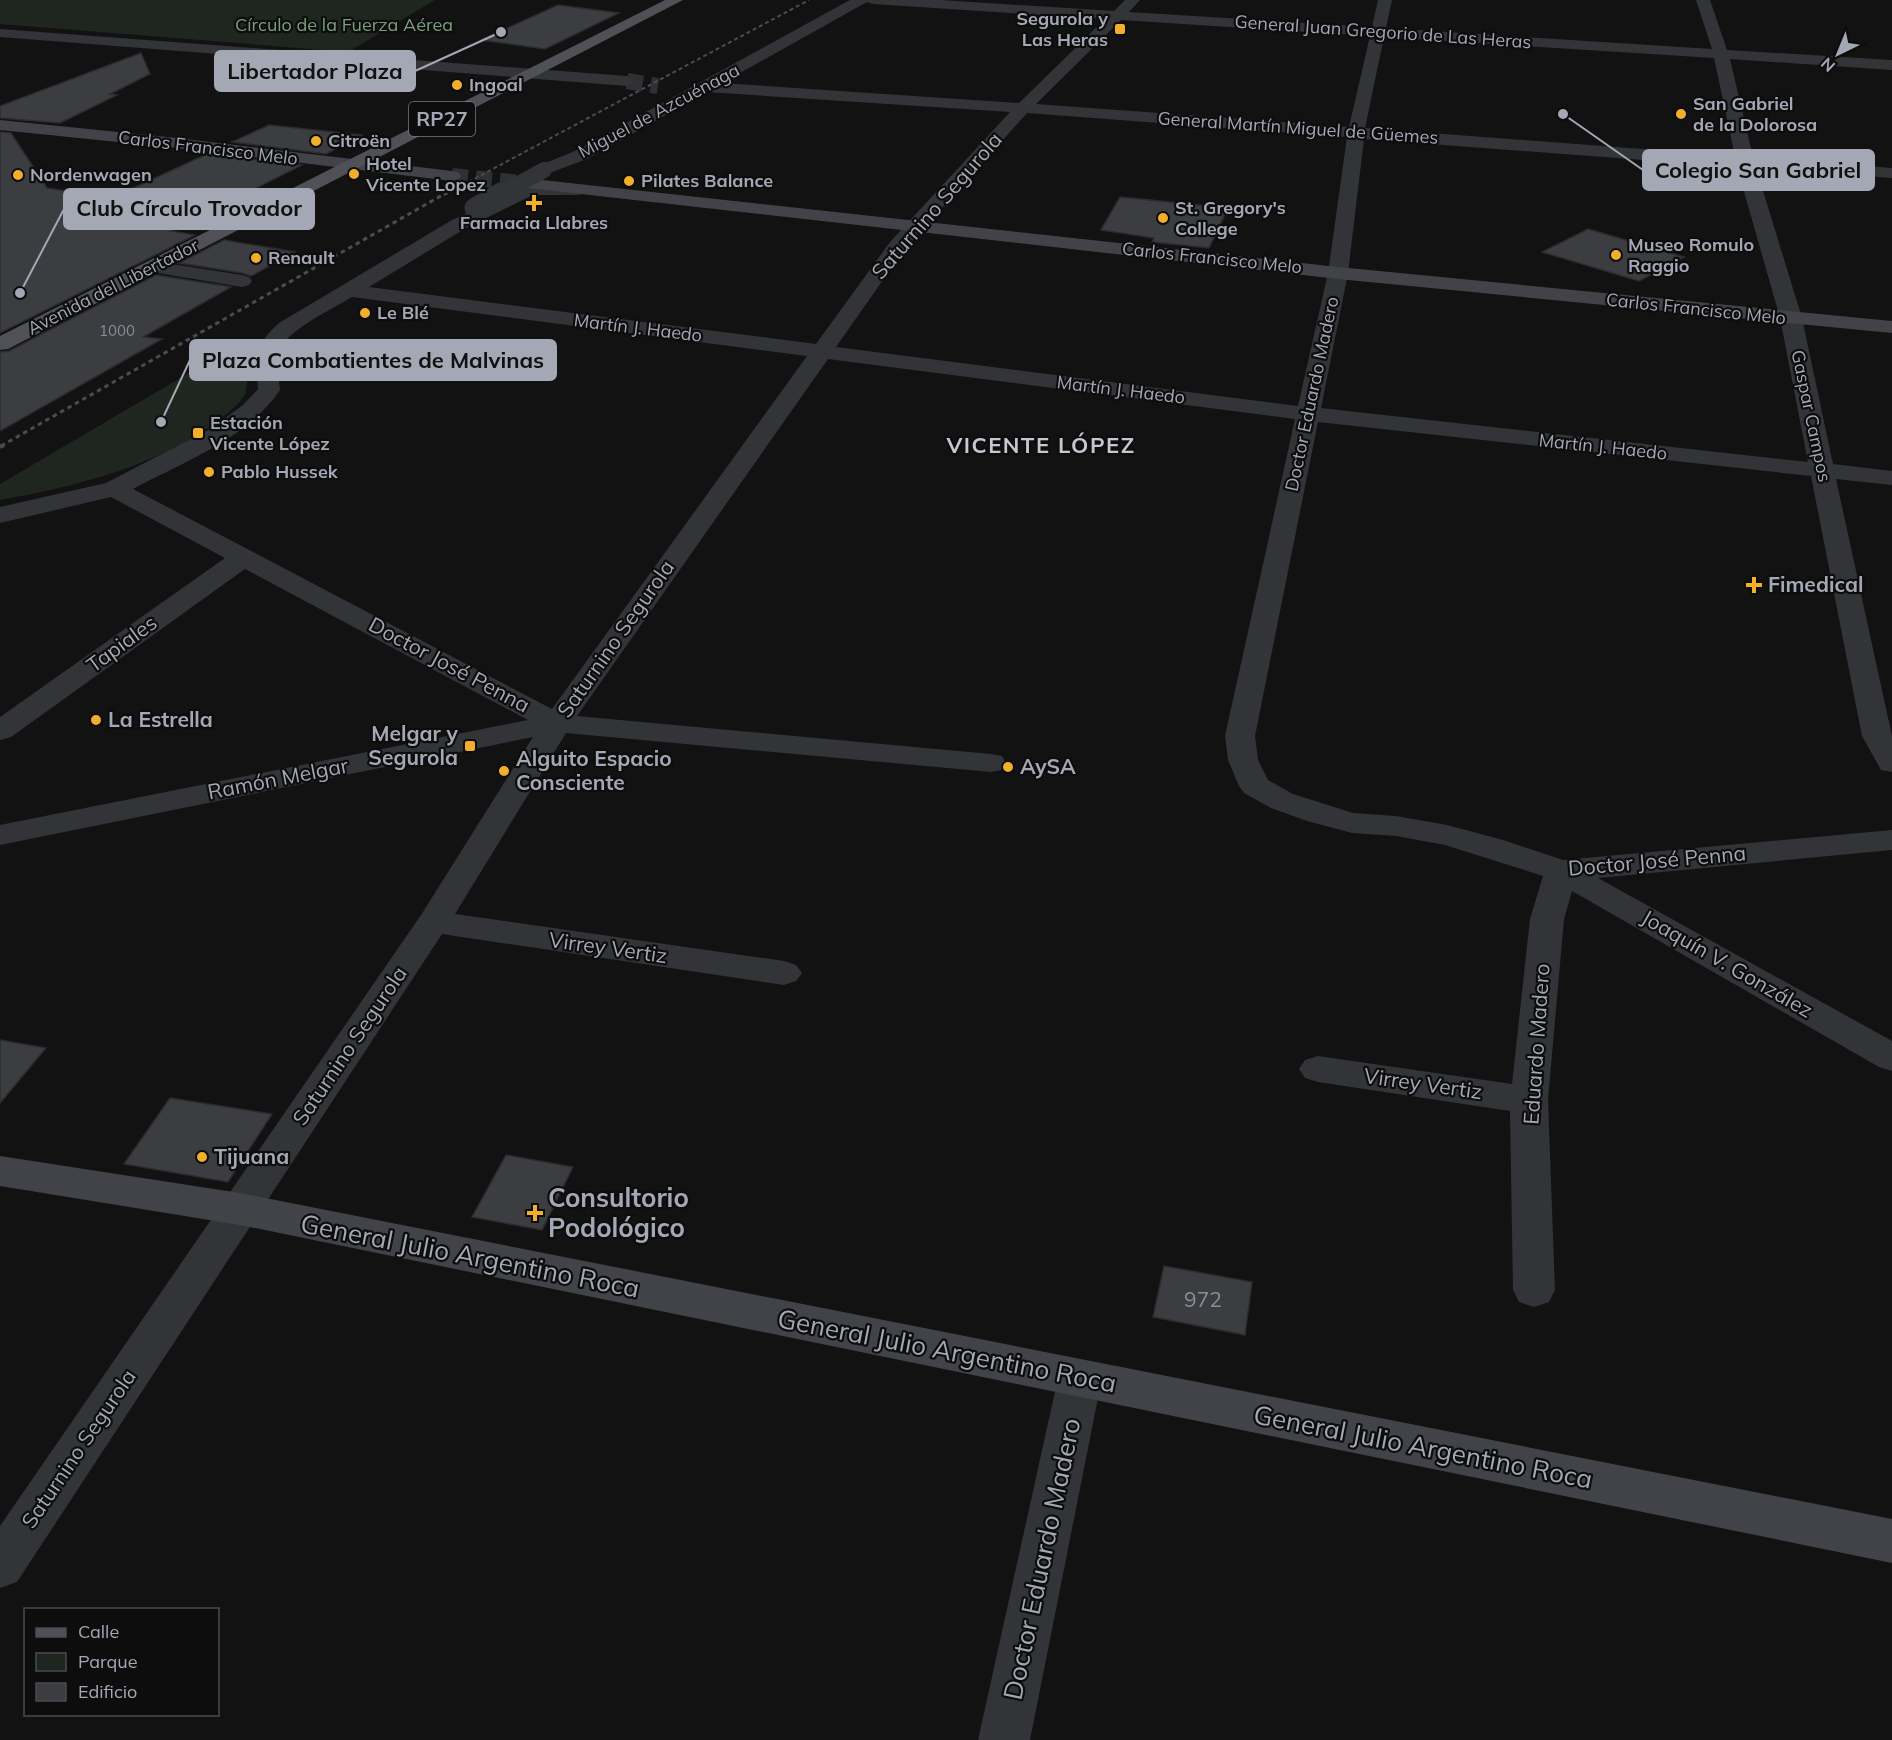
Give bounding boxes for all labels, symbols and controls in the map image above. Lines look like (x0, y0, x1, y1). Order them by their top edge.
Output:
place label: Segurola y Las Heras (1016, 7, 1108, 51)
street label: General Juan Gregorio de Las Heras (1234, 10, 1532, 53)
park label: Círculo de la Fuerza Aérea (235, 13, 453, 36)
marker: Segurola y Las Heras (1113, 22, 1127, 36)
north arrow (1808, 24, 1868, 84)
callout: Libertador Plaza (215, 51, 415, 91)
text: N (1817, 54, 1839, 76)
text: Libertador Plaza (227, 57, 403, 85)
street label: Miguel de Azcuénaga (574, 58, 743, 163)
place label: Ingoal (469, 73, 523, 96)
marker: Ingoal (450, 78, 464, 92)
place label: San Gabriel de la Dolorosa (1693, 92, 1817, 136)
road number: RP27 (409, 102, 475, 136)
street label: General Martín Miguel de Güemes (1157, 106, 1439, 149)
marker: San Gabriel de la Dolorosa (1674, 107, 1688, 121)
street label: Carlos Francisco Melo (117, 125, 299, 170)
street label: Saturnino Segurola (865, 127, 1007, 284)
place label: Citroën (328, 129, 390, 152)
marker: Citroën (309, 134, 323, 148)
callout: Colegio San Gabriel (1643, 150, 1874, 190)
place label: Hotel Vicente Lopez (365, 152, 486, 196)
text: Colegio San Gabriel (1655, 156, 1861, 184)
place label: Nordenwagen (30, 163, 152, 186)
marker: Hotel Vicente Lopez (347, 167, 361, 181)
marker: Nordenwagen (11, 168, 25, 182)
place label: Pilates Balance (641, 169, 773, 192)
marker: Pilates Balance (622, 174, 636, 188)
callout: Club Círculo Trovador (64, 189, 314, 229)
text: Club Círculo Trovador (76, 194, 302, 222)
marker: Farmacia Llabres (527, 196, 541, 210)
place label: St. Gregory's College (1175, 196, 1286, 240)
place label: Farmacia Llabres (460, 211, 608, 234)
marker: St. Gregory's College (1156, 211, 1170, 225)
street label: Avenida del Libertador (23, 233, 203, 340)
place label: Museo Romulo Raggio (1628, 233, 1754, 277)
street label: Carlos Francisco Melo (1121, 237, 1303, 278)
place label: Renault (268, 246, 335, 269)
marker: Museo Romulo Raggio (1609, 248, 1623, 262)
marker: Renault (249, 251, 263, 265)
street label: Carlos Francisco Melo (1605, 288, 1787, 329)
street label: Doctor Eduardo Madero (1280, 294, 1343, 493)
place label: Le Blé (377, 301, 429, 324)
marker: Le Blé (358, 306, 372, 320)
street label: Martín J. Haedo (573, 308, 703, 347)
house number: 1000 (99, 321, 135, 340)
callout: Plaza Combatientes de Malvinas (190, 340, 556, 380)
text: Plaza Combatientes de Malvinas (202, 346, 544, 374)
street label: Gaspar Campos (1786, 348, 1837, 484)
street label: Martín J. Haedo (1056, 370, 1186, 409)
place label: Estación Vicente López (209, 411, 330, 455)
marker: Estación Vicente López (191, 426, 205, 440)
street label: Martín J. Haedo (1538, 428, 1668, 465)
district label: VICENTE LÓPEZ (945, 431, 1136, 459)
place label: Pablo Hussek (221, 460, 339, 483)
marker: Pablo Hussek (202, 465, 216, 479)
street label: Saturnino Segurola (551, 555, 679, 722)
place label: Fimedical (1768, 571, 1863, 597)
marker: Fimedical (1745, 576, 1763, 594)
street label: Tapiales (81, 609, 162, 677)
street label: Doctor José Penna (365, 611, 534, 717)
place label: La Estrella (108, 706, 213, 732)
marker: La Estrella (89, 713, 103, 727)
place label: Melgar y Segurola (368, 720, 459, 770)
marker: Melgar y Segurola (463, 739, 477, 753)
place label: Alguito Espacio Consciente (516, 745, 672, 795)
street label: Ramón Melgar (205, 752, 351, 804)
place label: AySA (1020, 753, 1076, 779)
marker: AySA (1001, 760, 1015, 774)
marker: Alguito Espacio Consciente (497, 764, 511, 778)
street label: Doctor José Penna (1567, 839, 1747, 881)
street label: Joaquín V. González (1637, 904, 1818, 1023)
street label: Virrey Vertiz (547, 926, 669, 968)
street label: Saturnino Segurola (286, 961, 412, 1130)
street label: Eduardo Madero (1517, 963, 1555, 1125)
street label: Virrey Vertiz (1362, 1062, 1484, 1104)
place label: Tijuana (214, 1143, 289, 1169)
marker: Tijuana (195, 1150, 209, 1164)
place label: Consultorio Podológico (548, 1181, 689, 1244)
marker: Consultorio Podológico (526, 1204, 544, 1222)
street label: General Julio Argentino Roca (298, 1206, 642, 1305)
house number: 972 (1184, 1286, 1222, 1312)
street label: General Julio Argentino Roca (775, 1301, 1119, 1400)
street label: Saturnino Segurola (15, 1364, 141, 1533)
street label: General Julio Argentino Roca (1251, 1397, 1595, 1496)
street label: Doctor Eduardo Madero (996, 1415, 1087, 1703)
legend (24, 1608, 219, 1716)
text: Calle (78, 1620, 119, 1643)
text: Parque (78, 1650, 137, 1673)
text: Edificio (78, 1680, 137, 1703)

